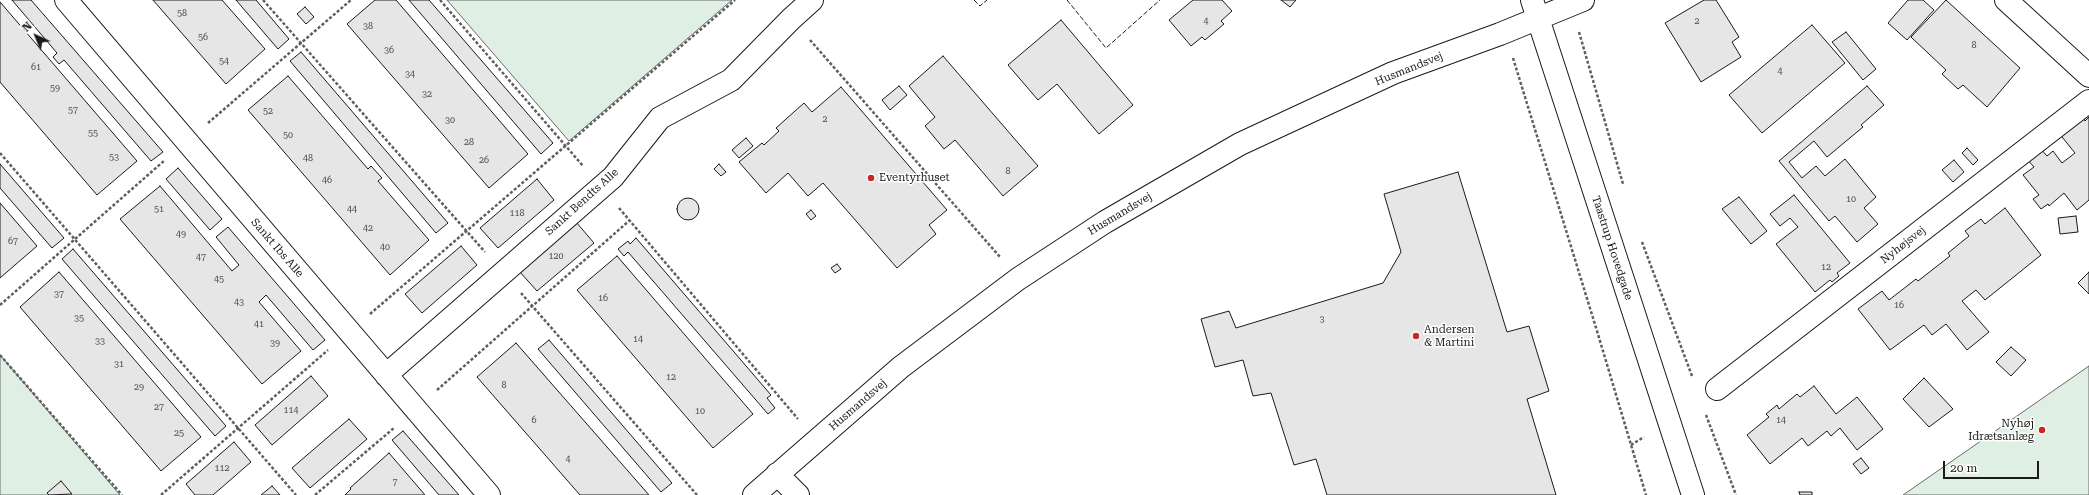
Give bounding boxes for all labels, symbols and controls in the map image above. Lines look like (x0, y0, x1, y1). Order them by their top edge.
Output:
house number: 58 (177, 8, 187, 18)
north arrow (16, 16, 56, 56)
house number: 4 (1203, 16, 1209, 26)
house number: 2 (1694, 16, 1700, 26)
text: N (20, 19, 35, 35)
house number: 38 (363, 21, 373, 31)
house number: 56 (198, 32, 208, 42)
house number: 8 (1971, 40, 1977, 50)
house number: 36 (384, 45, 394, 55)
street label: Husmandsvej (1373, 49, 1445, 89)
house number: 54 (219, 56, 229, 66)
house number: 61 (31, 62, 41, 72)
house number: 4 (1777, 66, 1783, 76)
house number: 34 (405, 69, 415, 79)
house number: 59 (50, 83, 60, 93)
house number: 32 (422, 89, 432, 99)
house number: 57 (68, 105, 78, 115)
house number: 52 (263, 106, 273, 116)
house number: 2 (822, 114, 828, 124)
house number: 30 (445, 115, 455, 125)
house number: 55 (88, 128, 98, 138)
house number: 50 (283, 130, 293, 140)
house number: 28 (464, 137, 474, 147)
house number: 53 (109, 152, 119, 162)
house number: 48 (303, 153, 313, 163)
house number: 26 (479, 155, 489, 165)
street label: Sankt Bendts Alle (543, 166, 621, 238)
house number: 8 (1005, 166, 1011, 176)
place label: Eventyrhuset (879, 171, 950, 185)
marker: Eventyrhuset (866, 173, 876, 183)
house number: 46 (322, 175, 332, 185)
street label: Husmandsvej (1086, 190, 1154, 238)
street label: Taastrup Hovedgade (1589, 194, 1635, 302)
house number: 10 (1846, 194, 1856, 204)
house number: 51 (154, 204, 164, 214)
house number: 44 (347, 204, 357, 214)
house number: 118 (509, 208, 525, 218)
street label: Sankt Ibs Alle (248, 216, 306, 280)
house number: 42 (363, 223, 373, 233)
street label: Nyhøjsvej (1878, 223, 1928, 267)
house number: 49 (176, 229, 186, 239)
house number: 67 (8, 236, 18, 246)
house number: 40 (380, 242, 390, 252)
house number: 120 (548, 251, 564, 261)
house number: 47 (196, 252, 206, 262)
house number: 12 (1821, 262, 1831, 272)
house number: 45 (214, 274, 224, 284)
house number: 37 (54, 289, 64, 299)
house number: 16 (598, 293, 608, 303)
house number: 43 (234, 297, 244, 307)
house number: 16 (1894, 300, 1904, 310)
house number: 35 (74, 313, 84, 323)
house number: 3 (1319, 314, 1325, 324)
house number: 41 (254, 319, 264, 329)
place label: Andersen & Martini (1424, 323, 1475, 349)
marker: Andersen & Martini (1411, 331, 1421, 341)
house number: 14 (633, 334, 643, 344)
house number: 33 (95, 336, 105, 346)
house number: 39 (270, 338, 280, 348)
house number: 31 (114, 359, 124, 369)
house number: 12 (666, 372, 676, 382)
street label: Husmandsvej (827, 376, 889, 434)
house number: 8 (501, 380, 507, 390)
house number: 29 (134, 382, 144, 392)
house number: 27 (154, 402, 164, 412)
house number: 114 (283, 405, 299, 415)
house number: 10 (695, 406, 705, 416)
house number: 6 (531, 415, 537, 425)
house number: 14 (1776, 415, 1786, 425)
place label: Nyhøj Idrætsanlæg (1968, 417, 2034, 443)
marker: Nyhøj Idrætsanlæg (2037, 425, 2047, 435)
house number: 25 (174, 428, 184, 438)
scale bar (1945, 453, 2041, 479)
house number: 4 (565, 454, 571, 464)
text: 20 m (1950, 461, 1977, 475)
house number: 112 (214, 463, 230, 473)
house number: 7 (392, 477, 398, 487)

